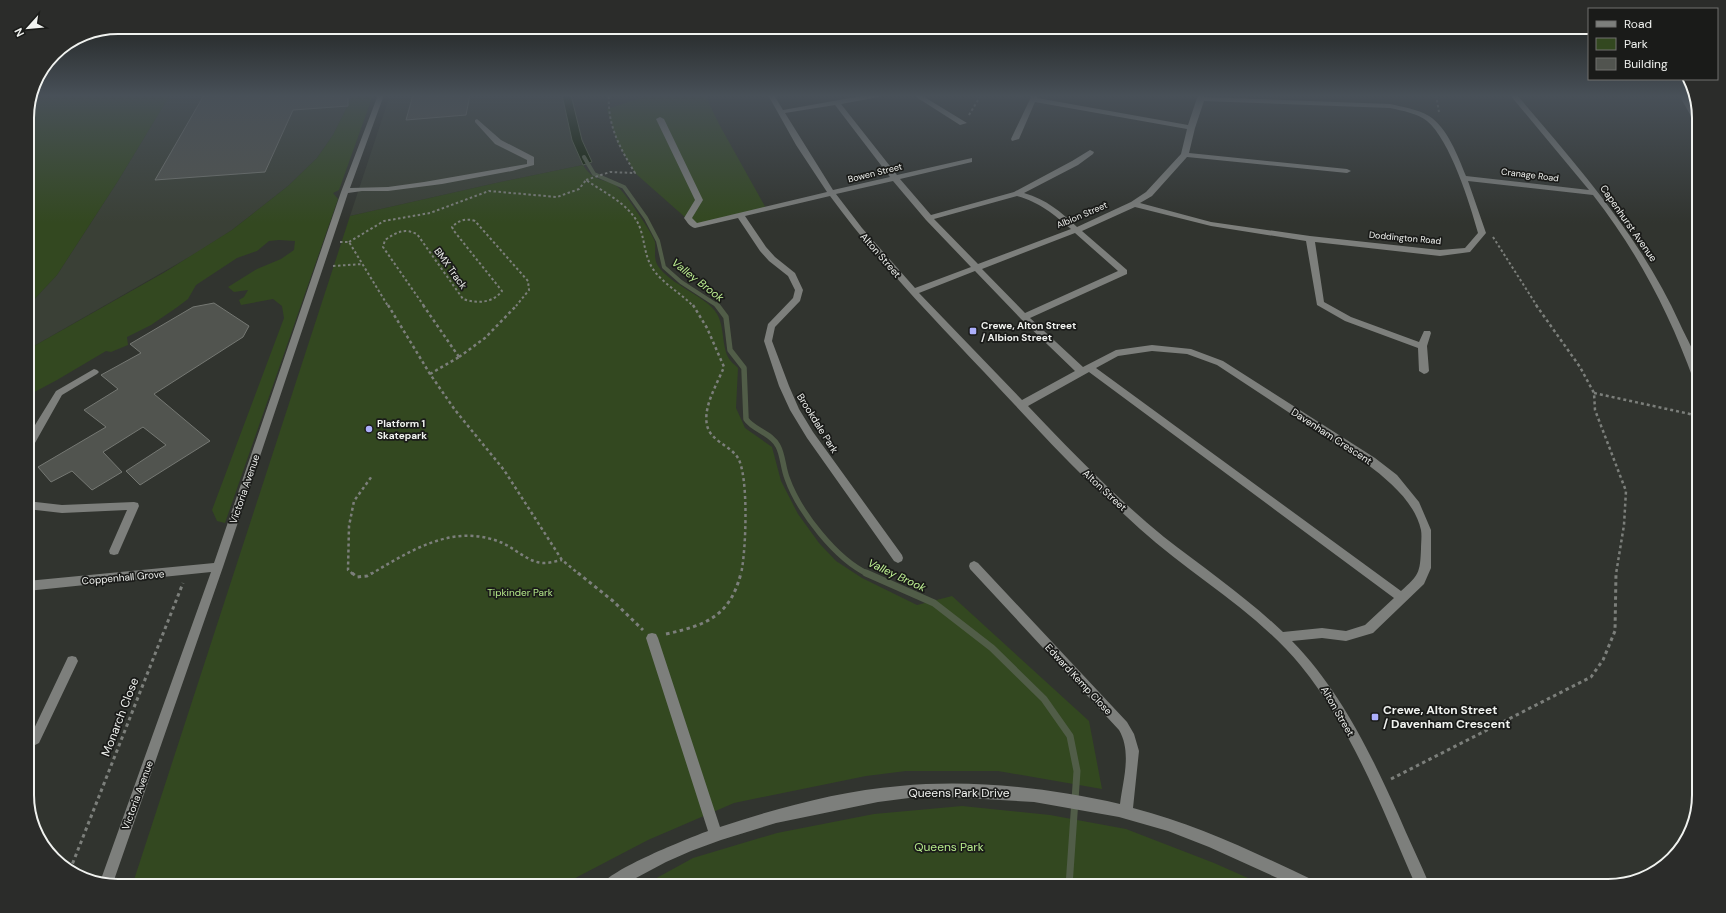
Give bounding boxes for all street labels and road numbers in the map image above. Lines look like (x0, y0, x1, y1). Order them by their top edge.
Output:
street label: Bowen Street (847, 160, 904, 186)
street label: Cranage Road (1500, 166, 1560, 185)
street label: Capenhurst Avenue (1597, 182, 1660, 264)
street label: Albion Street (1055, 199, 1110, 231)
street label: Doddington Road (1368, 229, 1442, 247)
street label: Alton Street (858, 230, 904, 281)
street label: BMX Track (431, 245, 470, 292)
street label: Brookdale Park (794, 391, 841, 456)
street label: Davenham Crescent (1289, 405, 1375, 467)
street label: Victoria Avenue (227, 452, 263, 526)
street label: Alton Street (1080, 467, 1129, 514)
street label: Coppenhall Grove (81, 567, 165, 588)
street label: Edward Kemp Close (1042, 641, 1115, 718)
street label: Monarch Close (98, 675, 142, 759)
street label: Alton Street (1318, 684, 1357, 739)
street label: Victoria Avenue (119, 759, 156, 831)
street label: Queens Park Drive (908, 785, 1010, 801)

